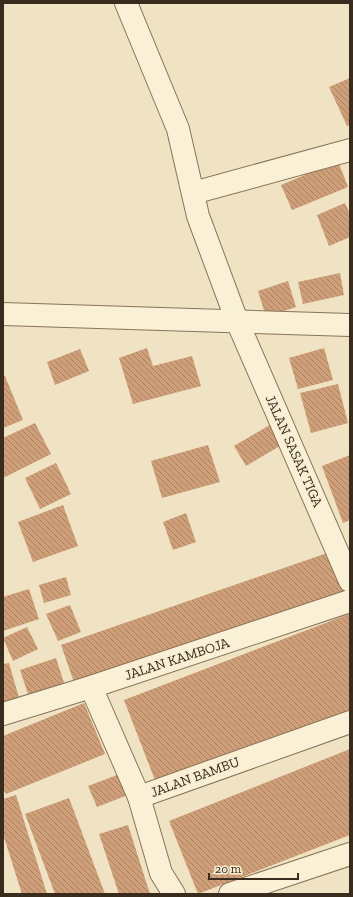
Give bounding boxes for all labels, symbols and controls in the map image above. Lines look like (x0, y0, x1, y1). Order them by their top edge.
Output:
street label: JALAN SASAK TIGA (262, 392, 327, 511)
street label: JALAN KAMBOJA (123, 634, 232, 684)
street label: JALAN BAMBU (148, 753, 242, 801)
scale bar (209, 855, 298, 881)
text: 20 m (215, 862, 242, 876)

